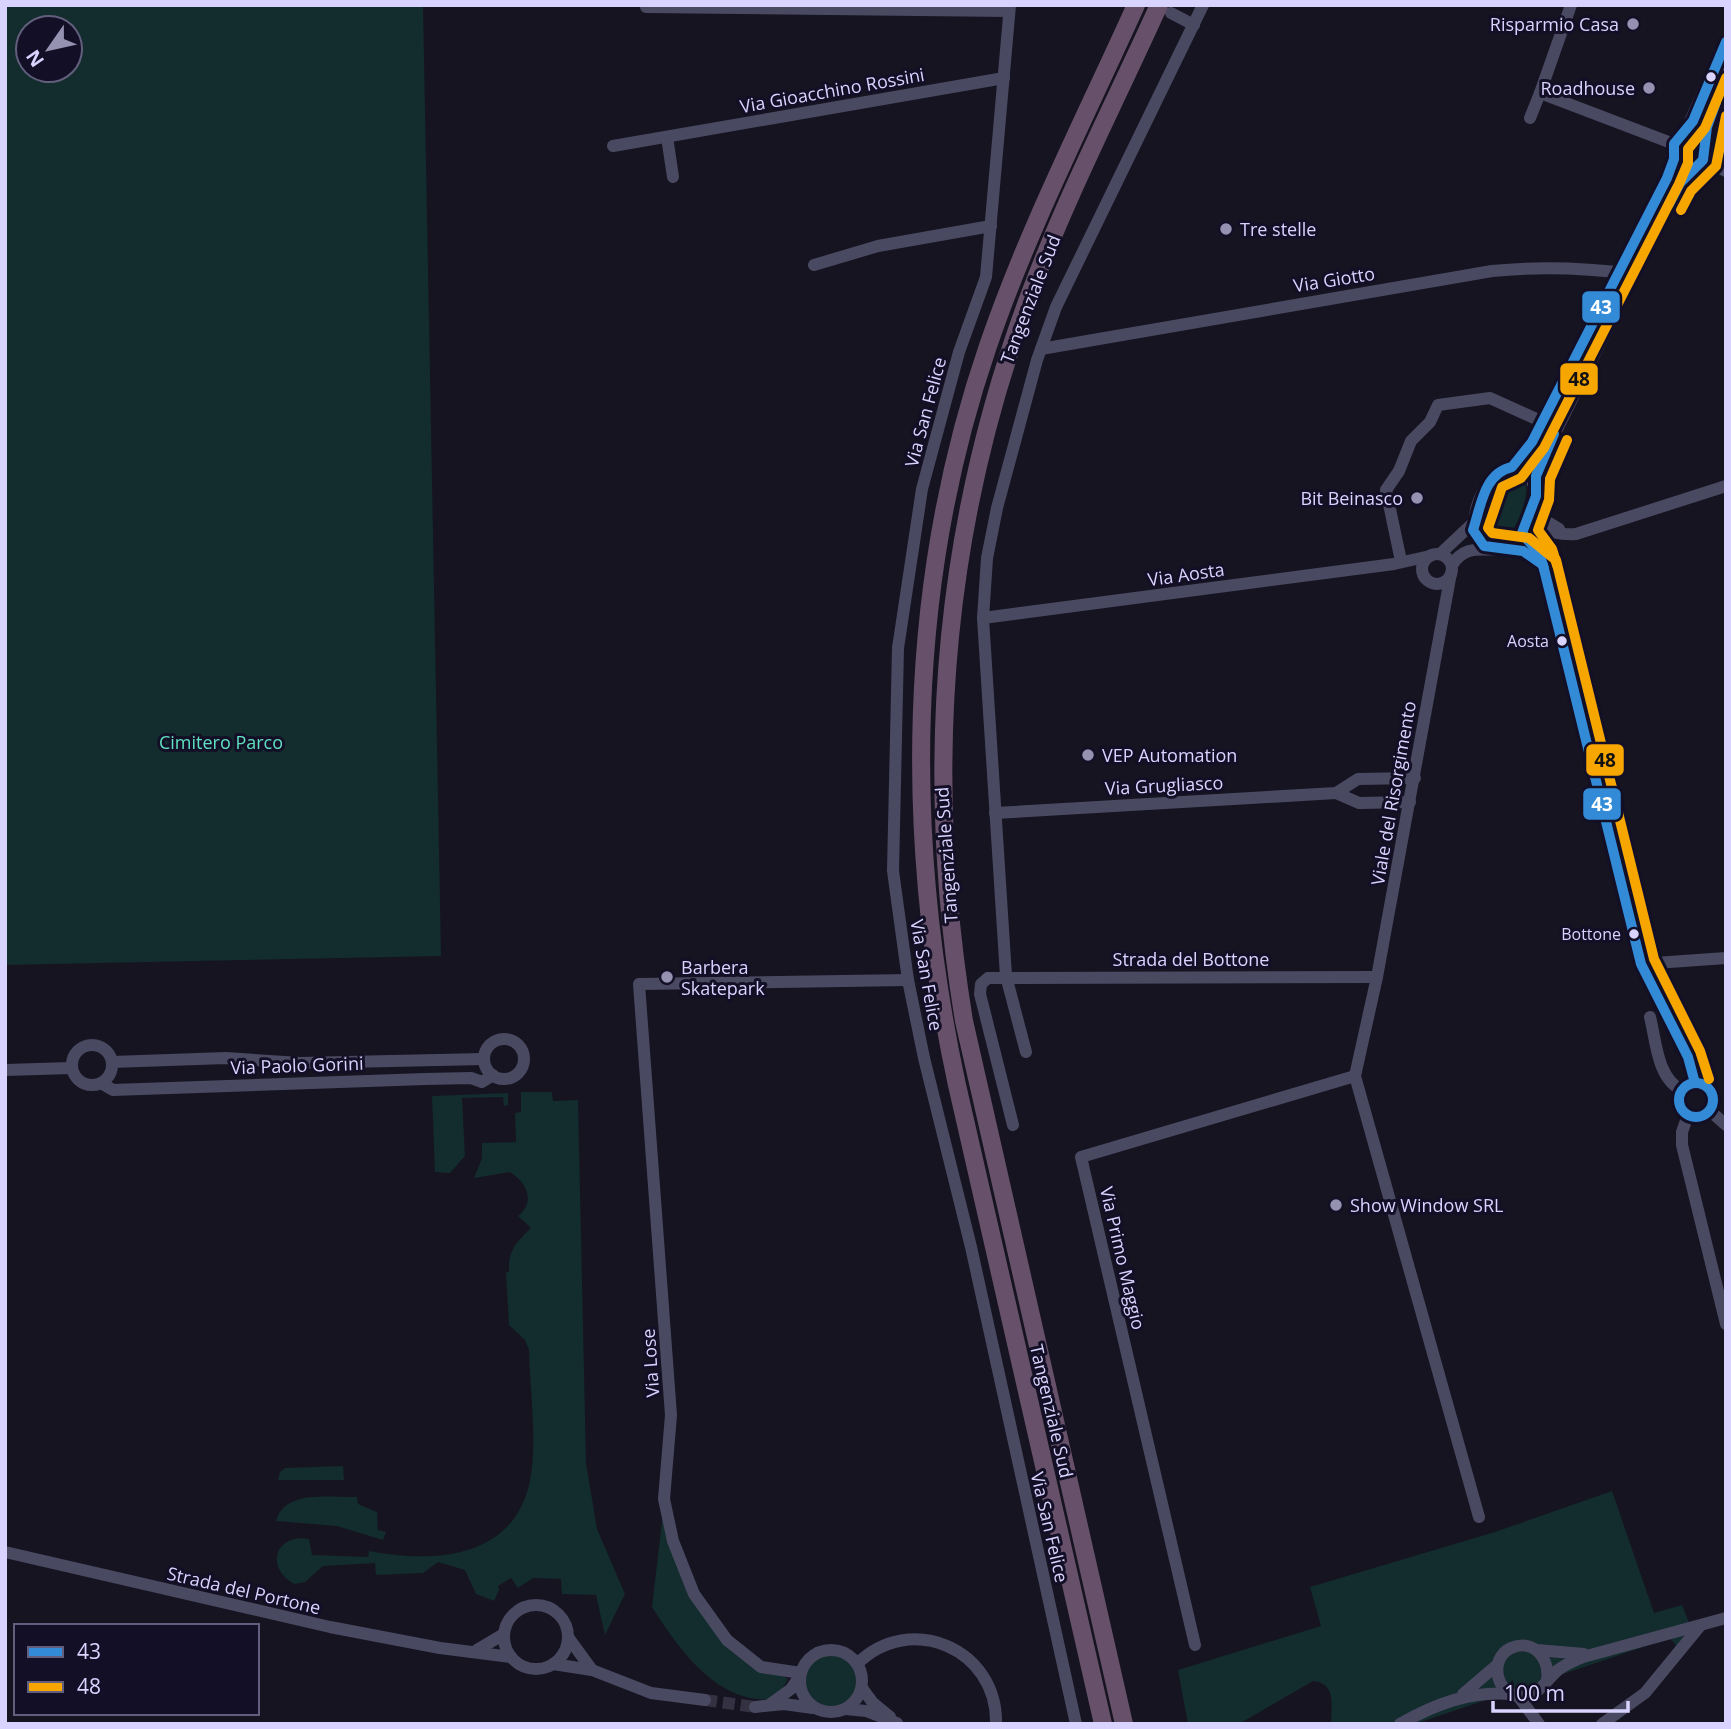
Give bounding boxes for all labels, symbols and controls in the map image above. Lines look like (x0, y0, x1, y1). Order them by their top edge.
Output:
place label: Risparmio Casa (1490, 12, 1619, 36)
north arrow (14, 14, 84, 84)
marker: Risparmio Casa (1625, 16, 1641, 32)
text: N (20, 45, 50, 72)
street label: Via Gioacchino Rossini (738, 62, 926, 118)
unlabelled marker (1704, 70, 1718, 84)
place label: Roadhouse (1540, 76, 1635, 100)
marker: Roadhouse (1641, 80, 1657, 96)
place label: Tre stelle (1240, 217, 1316, 241)
marker: Tre stelle (1218, 221, 1234, 237)
street label: Tangenziale Sud (994, 231, 1066, 367)
street label: Via Giotto (1292, 261, 1376, 297)
line badge: 43 (1581, 290, 1621, 324)
text: 43 (1590, 294, 1612, 320)
street label: Via San Felice (899, 354, 951, 470)
line badge: 48 (1559, 362, 1599, 396)
text: 48 (1568, 366, 1590, 392)
place label: Bit Beinasco (1300, 486, 1403, 510)
marker: Bit Beinasco (1409, 490, 1425, 506)
street label: Via Aosta (1146, 557, 1226, 591)
place label: Aosta (1507, 630, 1549, 652)
marker: Aosta (1555, 634, 1569, 648)
street label: Viale del Risorgimento (1365, 699, 1421, 887)
park label: Cimitero Parco (159, 730, 283, 754)
place label: VEP Automation (1102, 743, 1237, 767)
line badge: 48 (1585, 743, 1625, 777)
marker: VEP Automation (1080, 747, 1096, 763)
text: 48 (1594, 747, 1616, 773)
street label: Via Grugliasco (1104, 770, 1224, 800)
street label: Tangenziale Sud (929, 786, 963, 924)
line badge: 43 (1582, 787, 1622, 821)
text: 43 (1591, 791, 1613, 817)
street label: Via San Felice (905, 917, 949, 1033)
place label: Bottone (1561, 923, 1621, 945)
marker: Bottone (1627, 927, 1641, 941)
street label: Strada del Bottone (1113, 947, 1269, 971)
place label: Barbera Skatepark (681, 955, 765, 1000)
marker: Barbera Skatepark (659, 969, 675, 985)
street label: Via Paolo Gorini (230, 1051, 364, 1079)
street label: Via Primo Maggio (1095, 1184, 1151, 1332)
place label: Show Window SRL (1350, 1193, 1503, 1217)
marker: Show Window SRL (1328, 1197, 1344, 1213)
street label: Via Lose (636, 1328, 664, 1398)
street label: Tangenziale Sud (1025, 1342, 1079, 1480)
street label: Via San Felice (1026, 1469, 1074, 1585)
street label: Strada del Portone (165, 1561, 323, 1619)
legend (14, 1624, 259, 1715)
text: 43 (77, 1637, 101, 1665)
scale bar (1493, 1670, 1628, 1714)
text: 48 (77, 1672, 101, 1700)
text: 100 m (1504, 1679, 1565, 1707)

